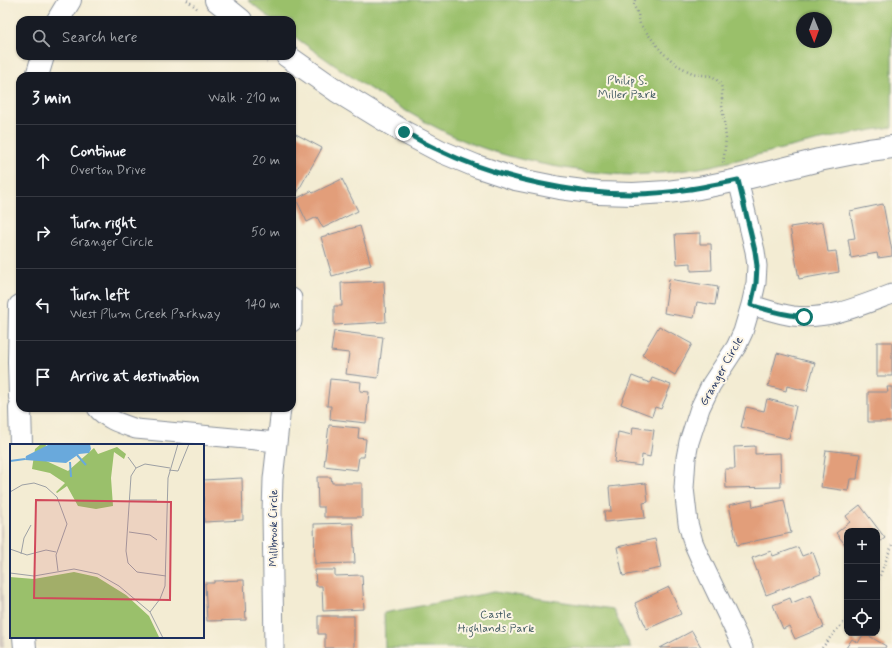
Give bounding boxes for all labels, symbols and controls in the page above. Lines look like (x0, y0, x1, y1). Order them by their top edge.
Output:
north arrow (796, 12, 832, 48)
search box (16, 16, 296, 60)
icon: search (30, 27, 52, 49)
text: Search here (62, 28, 138, 48)
park label: Philip S. Miller Park (598, 73, 656, 103)
text: 3 min (32, 87, 71, 109)
text: Walk · 210 m (208, 90, 280, 107)
route end (395, 123, 413, 141)
text: Continue (70, 142, 126, 162)
icon: ahead (32, 150, 54, 172)
text: 20 m (252, 152, 280, 169)
text: Overton Drive (70, 162, 146, 179)
text: Turn right (70, 214, 137, 234)
icon: right (32, 222, 54, 244)
text: 50 m (251, 224, 280, 241)
text: Granger Circle (70, 234, 153, 251)
text: Turn left (70, 286, 130, 306)
icon: left (32, 294, 54, 316)
text: 140 m (245, 296, 280, 313)
text: West Plum Creek Parkway (70, 306, 220, 323)
route start (795, 308, 813, 326)
street label: Granger Circle (696, 334, 748, 409)
icon: arrive (32, 366, 54, 388)
text: Arrive at destination (70, 367, 199, 387)
inset map (10, 444, 204, 638)
street label: Millbrook Circle (266, 489, 282, 567)
map controls (844, 528, 880, 636)
button: + (844, 528, 880, 564)
button: − (844, 564, 880, 600)
button: locate (844, 600, 880, 636)
park label: Castle Highlands Park (458, 607, 534, 638)

